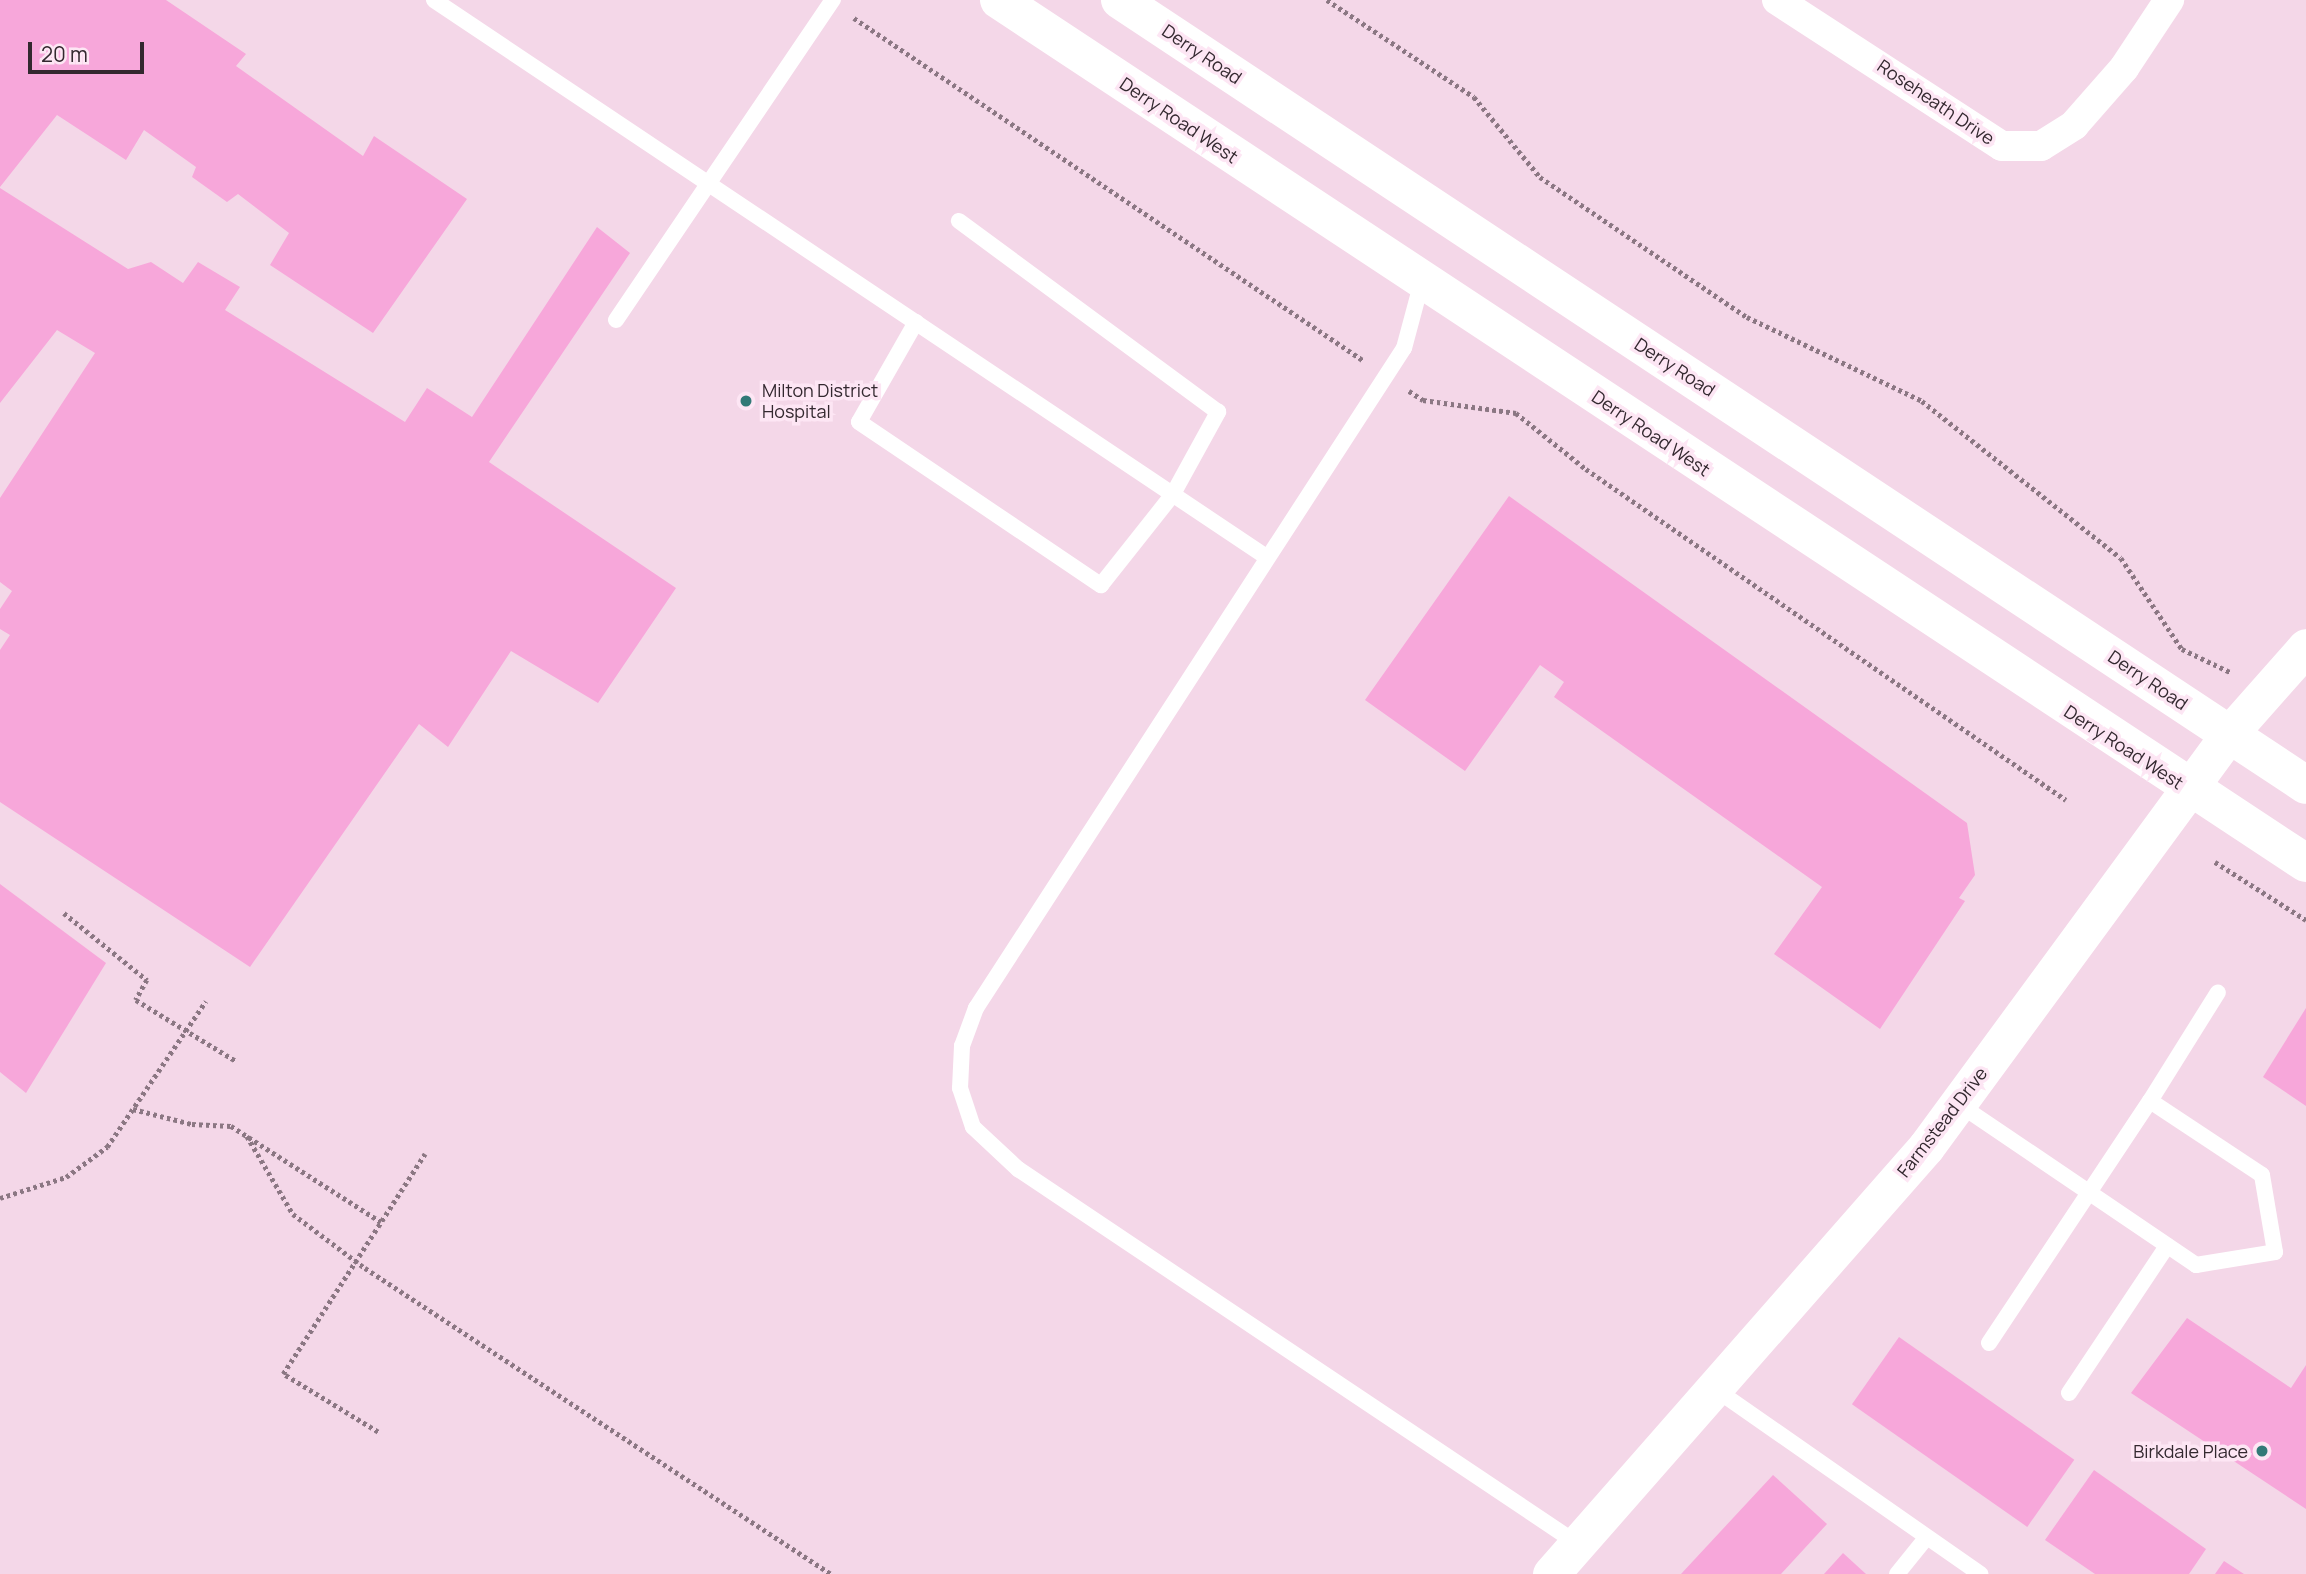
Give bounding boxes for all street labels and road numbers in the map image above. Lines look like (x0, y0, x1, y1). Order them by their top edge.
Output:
street label: Derry Road (1158, 20, 1246, 88)
street label: Roseheath Drive (1873, 55, 1999, 149)
street label: Derry Road West (1116, 73, 1242, 167)
street label: Derry Road (1631, 333, 1719, 401)
street label: Derry Road West (1588, 386, 1714, 480)
street label: Derry Road (2104, 646, 2192, 714)
street label: Derry Road West (2060, 700, 2188, 794)
street label: Farmstead Drive (1892, 1063, 1992, 1181)

